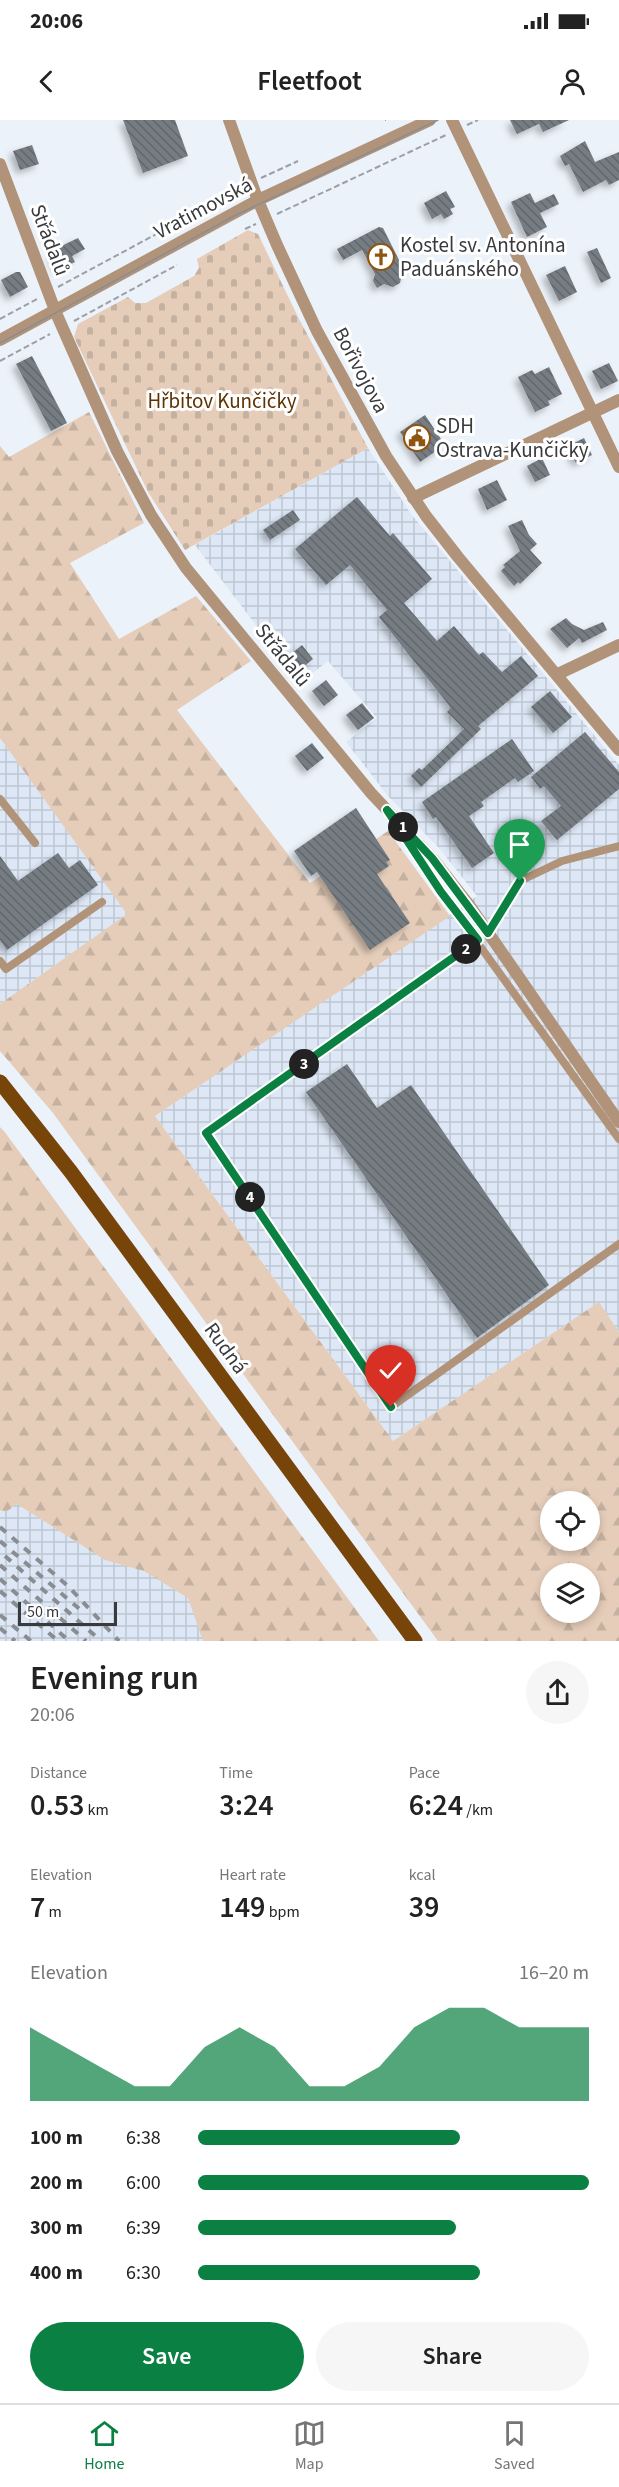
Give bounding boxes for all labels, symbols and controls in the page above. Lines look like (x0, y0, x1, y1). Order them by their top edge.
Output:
text: 20:06 (30, 5, 83, 37)
text: Fleetfoot (257, 62, 362, 101)
icon: back (30, 65, 63, 98)
icon: person (556, 65, 589, 98)
street label: Vratimovská (148, 169, 258, 247)
street label: Střádalů (23, 200, 77, 280)
place label: Kostel sv. Antonína Paduánského (400, 230, 566, 284)
church icon: Kostel sv. Antonína Paduánského (366, 242, 396, 272)
street label: Bořivojova (326, 322, 396, 418)
park label: Hřbitov Kunčičky (147, 386, 297, 416)
place label: SDH Ostrava-Kunčičky (436, 411, 589, 465)
public building icon: SDH Ostrava-Kunčičky (402, 423, 432, 453)
street label: Střádalů (248, 617, 318, 693)
pin: 1 (388, 812, 418, 842)
text: 1 (399, 816, 407, 838)
pin (494, 819, 545, 881)
icon: arrive (503, 828, 536, 861)
pin: 2 (451, 934, 481, 964)
text: 2 (462, 938, 470, 960)
pin: 3 (289, 1049, 319, 1079)
text: 3 (300, 1053, 308, 1075)
pin: 4 (235, 1182, 265, 1212)
text: 4 (246, 1186, 254, 1208)
street label: Rudná (197, 1316, 255, 1380)
pin (365, 1345, 416, 1407)
icon: check (374, 1354, 407, 1387)
map controls (540, 1491, 600, 1623)
button: locate (540, 1491, 600, 1551)
button: layers (540, 1563, 600, 1623)
scale bar (18, 1599, 117, 1626)
text: 50 m (27, 1601, 59, 1623)
text: Evening run (30, 1655, 199, 1702)
button: share (526, 1661, 589, 1724)
text: 20:06 (30, 1701, 75, 1729)
text: Distance (30, 1762, 87, 1784)
text: Time (219, 1762, 253, 1784)
text: Pace (409, 1762, 440, 1784)
text: 0.53 (30, 1784, 84, 1827)
text: 3:24 (219, 1784, 274, 1827)
text: 6:24 (409, 1784, 463, 1827)
text: km (84, 1799, 109, 1821)
text: /km (463, 1799, 493, 1821)
text: Elevation (30, 1864, 92, 1886)
text: Heart rate (219, 1864, 286, 1886)
text: kcal (409, 1864, 436, 1886)
text: 7 (30, 1886, 45, 1929)
text: 149 (219, 1886, 266, 1929)
text: 39 (409, 1886, 439, 1929)
text: m (45, 1901, 62, 1923)
text: bpm (266, 1901, 300, 1923)
text: Elevation (30, 1959, 108, 1987)
text: 16–20 m (519, 1959, 589, 1987)
text: 100 m (30, 2124, 83, 2152)
text: 6:38 (126, 2124, 161, 2152)
text: 200 m (30, 2169, 83, 2197)
text: 6:00 (126, 2169, 161, 2197)
text: 300 m (30, 2214, 83, 2242)
text: 6:39 (126, 2214, 161, 2242)
text: 400 m (30, 2259, 83, 2287)
text: 6:30 (126, 2259, 161, 2287)
button: Save (30, 2322, 304, 2391)
button: Share (316, 2322, 589, 2391)
tab: Home (84, 2417, 124, 2475)
tab: Map (293, 2417, 326, 2475)
tab: Saved (494, 2417, 535, 2475)

